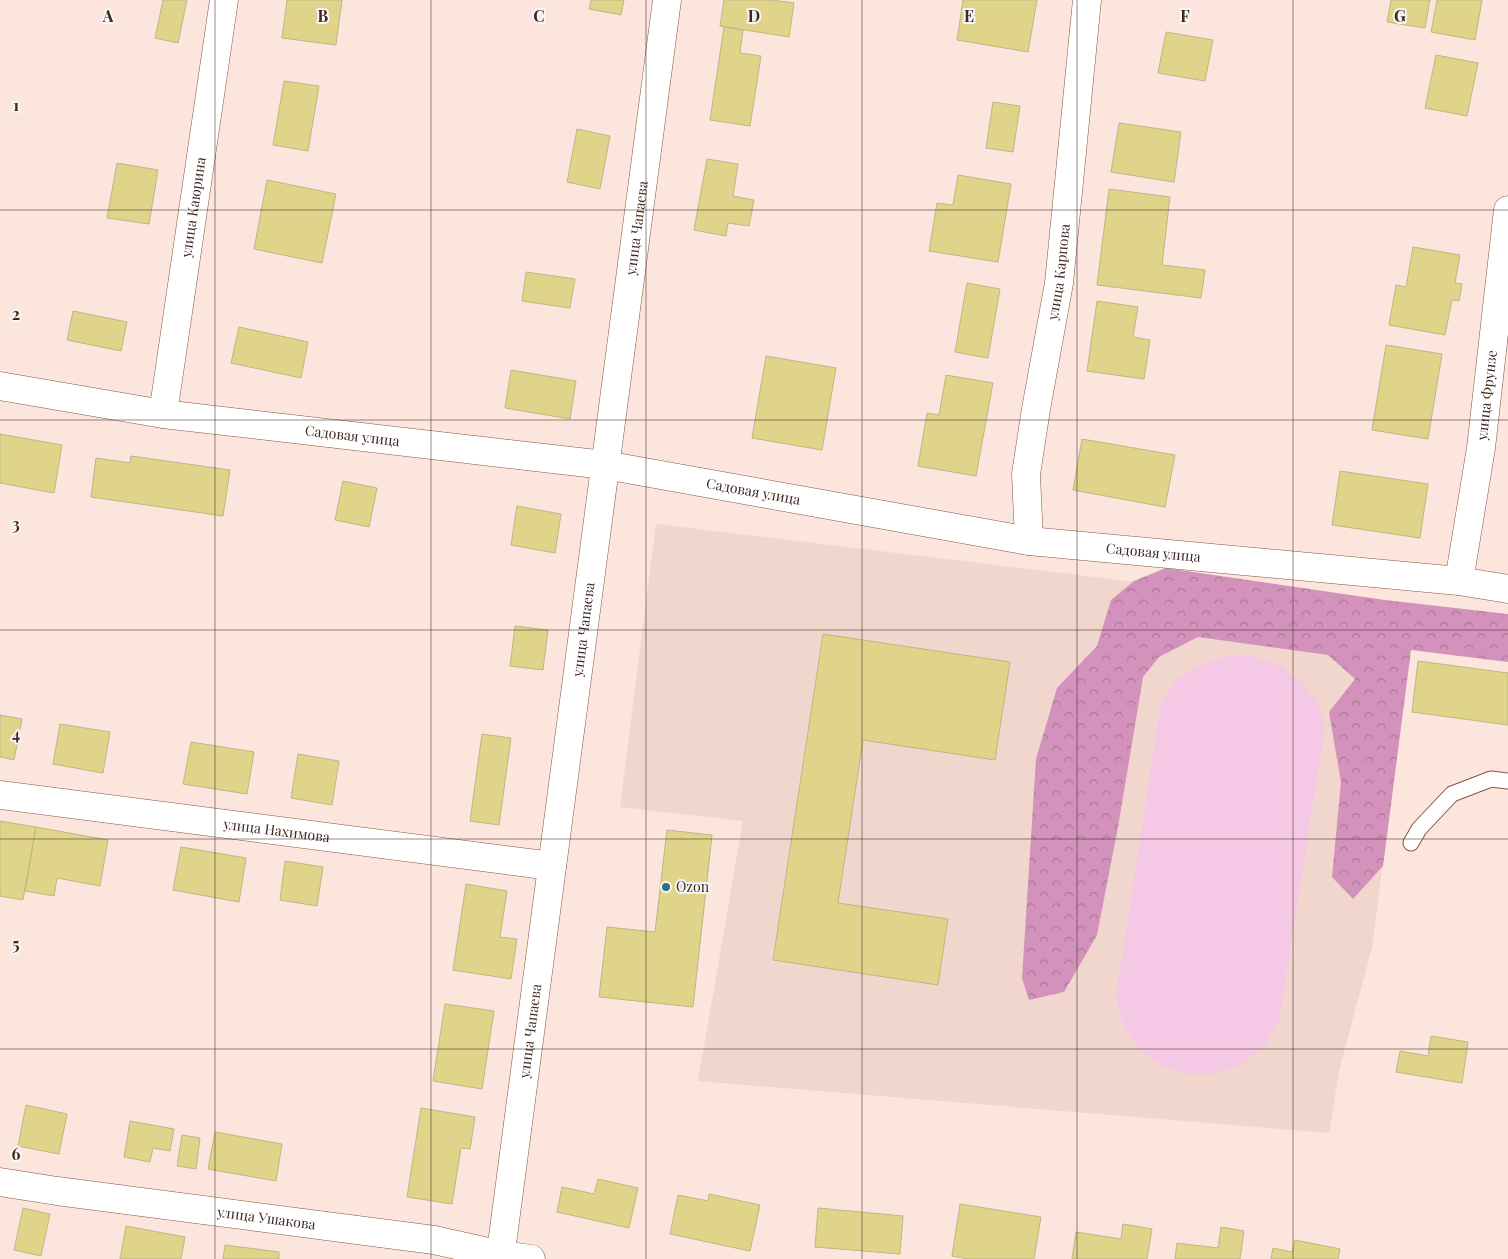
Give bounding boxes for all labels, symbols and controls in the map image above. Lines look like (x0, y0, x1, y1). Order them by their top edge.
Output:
text: A (102, 5, 114, 26)
text: B (318, 5, 329, 26)
text: C (533, 5, 545, 26)
text: D (748, 5, 760, 26)
text: E (964, 5, 974, 26)
text: F (1180, 5, 1190, 26)
text: G (1394, 5, 1406, 26)
text: 1 (13, 94, 19, 115)
street label: улица Каюрина (176, 156, 210, 260)
street label: улица Чапаева (620, 180, 652, 277)
street label: улица Карпова (1042, 223, 1074, 322)
text: 2 (12, 303, 20, 324)
street label: улица Фрунзе (1472, 349, 1501, 442)
street label: Садовая улица (304, 420, 401, 450)
street label: Садовая улица (705, 473, 802, 509)
text: 3 (12, 513, 20, 534)
street label: Садовая улица (1105, 538, 1202, 566)
street label: улица Чапаева (567, 581, 599, 679)
text: 4 (12, 723, 20, 744)
street label: улица Нахимова (221, 814, 331, 846)
place label: Ozon (676, 877, 710, 896)
marker: Ozon (660, 881, 672, 893)
text: 5 (12, 933, 20, 954)
street label: улица Чапаева (514, 983, 545, 1080)
text: 6 (12, 1143, 21, 1164)
street label: улица Ушакова (215, 1202, 317, 1234)

